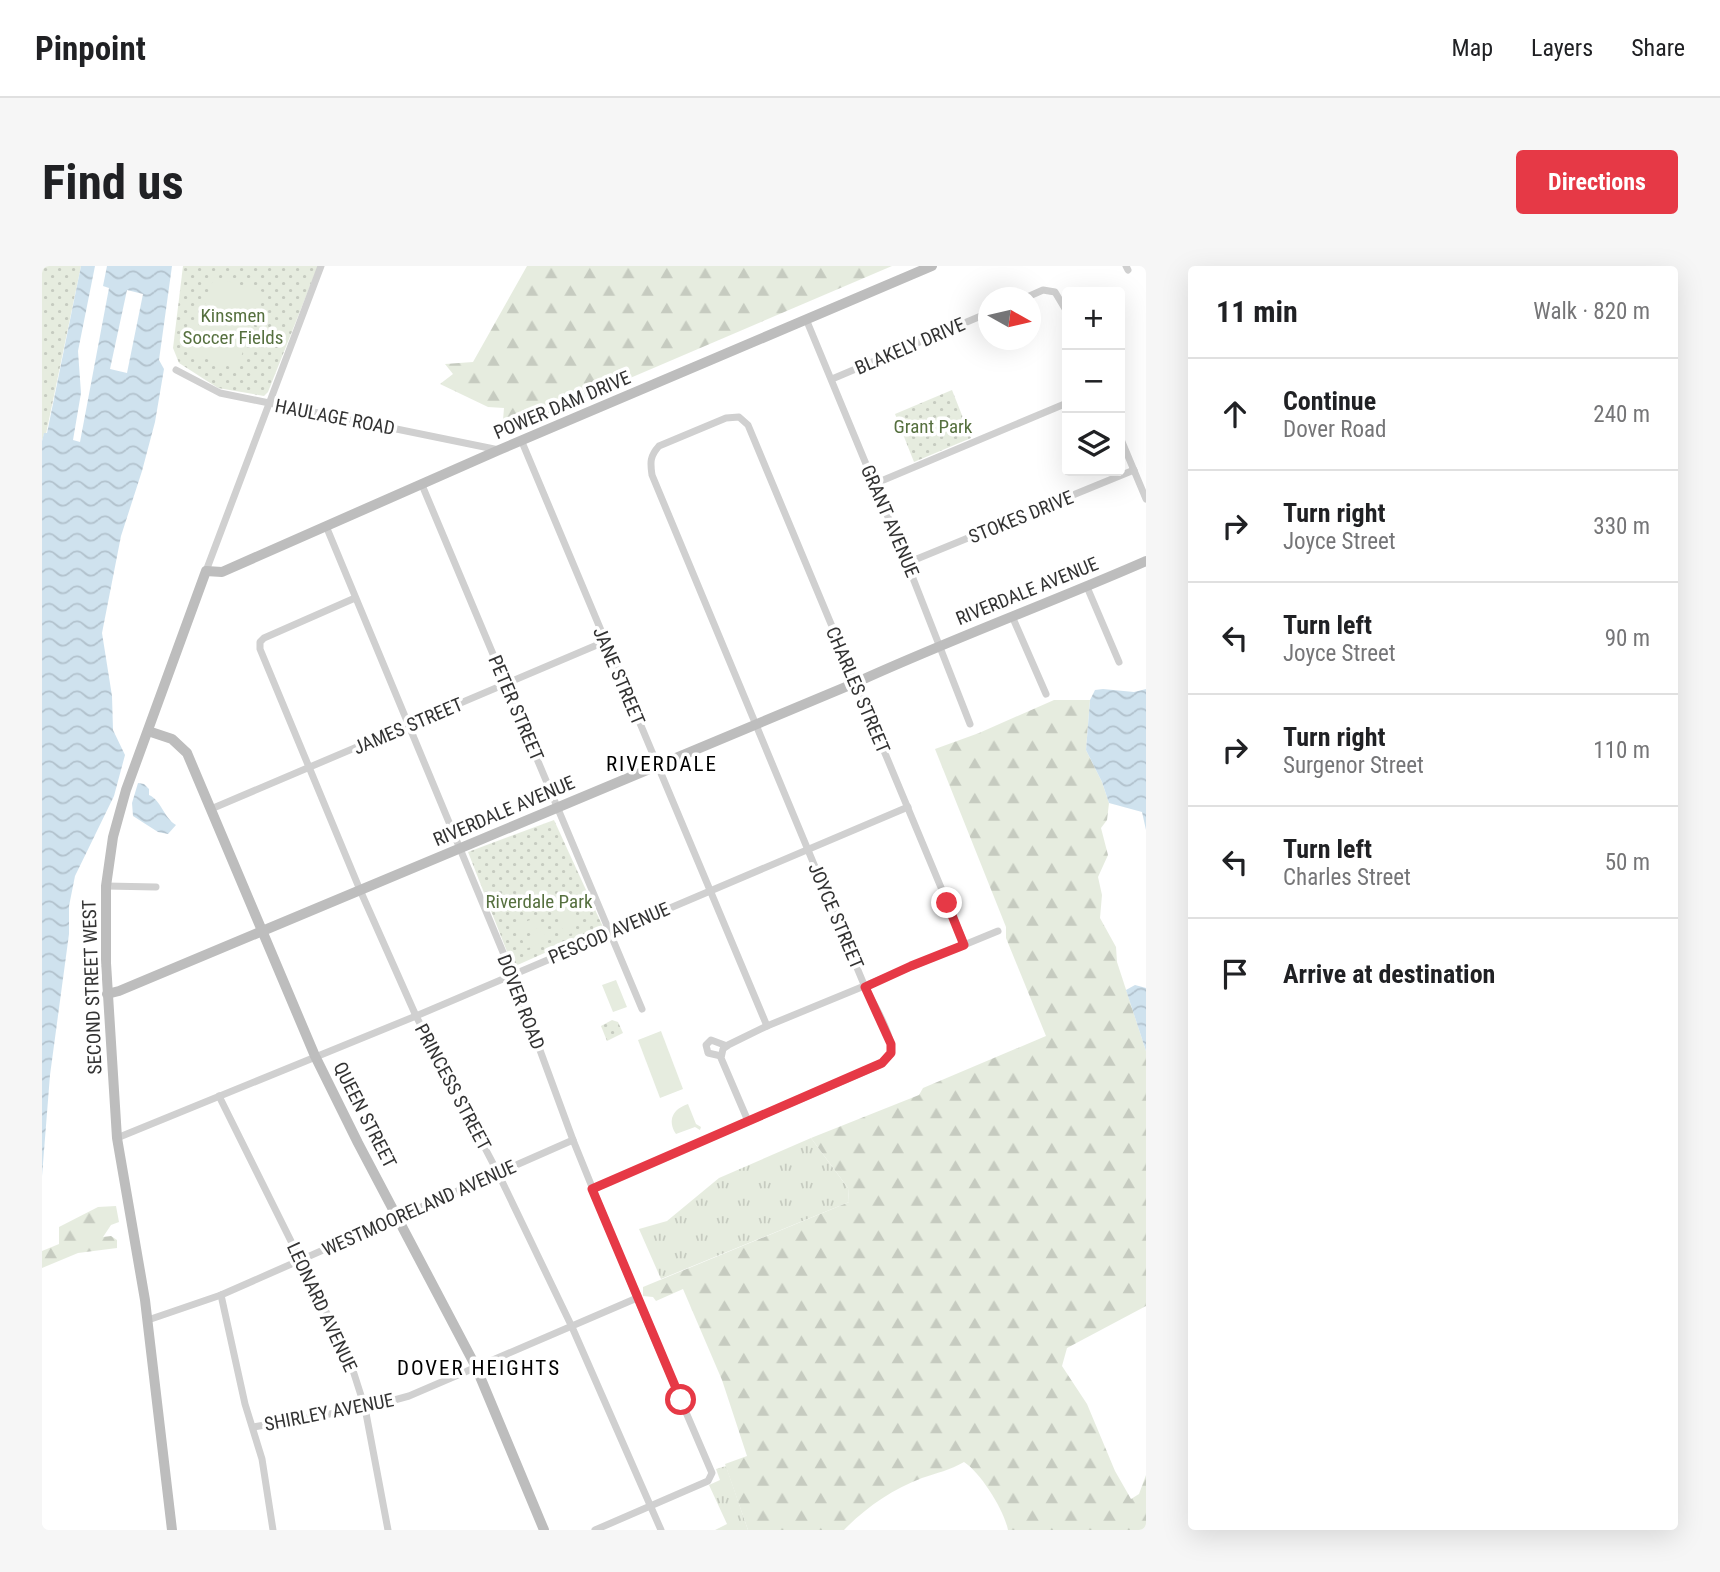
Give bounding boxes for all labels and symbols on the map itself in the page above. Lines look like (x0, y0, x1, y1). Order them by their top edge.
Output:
north arrow (978, 287, 1041, 350)
park label: Kinsmen Soccer Fields (183, 304, 283, 349)
street label: BLAKELY DRIVE (852, 313, 968, 379)
street label: POWER DAM DRIVE (490, 366, 634, 444)
street label: HAULAGE ROAD (273, 394, 397, 440)
park label: Grant Park (894, 415, 973, 438)
street label: GRANT AVENUE (856, 461, 924, 581)
street label: STOKES DRIVE (965, 486, 1077, 548)
street label: RIVERDALE AVENUE (952, 552, 1102, 630)
street label: JANE STREET (588, 623, 650, 729)
street label: CHARLES STREET (821, 623, 895, 757)
street label: PETER STREET (483, 652, 549, 764)
street label: JAMES STREET (350, 693, 466, 759)
district label: RIVERDALE (606, 752, 718, 776)
street label: RIVERDALE AVENUE (430, 771, 578, 851)
street label: JOYCE STREET (803, 859, 869, 973)
route end (931, 887, 962, 918)
park label: Riverdale Park (485, 890, 593, 913)
street label: PESCOD AVENUE (545, 897, 673, 969)
street label: SECOND STREET WEST (77, 899, 107, 1075)
street label: DOVER ROAD (492, 951, 550, 1053)
street label: PRINCESS STREET (410, 1020, 496, 1154)
street label: QUEEN STREET (328, 1058, 402, 1172)
street label: WESTMOORELAND AVENUE (319, 1155, 519, 1261)
street label: LEONARD AVENUE (282, 1239, 362, 1375)
district label: DOVER HEIGHTS (397, 1356, 561, 1380)
route start (665, 1384, 696, 1415)
street label: SHIRLEY AVENUE (262, 1388, 396, 1436)

